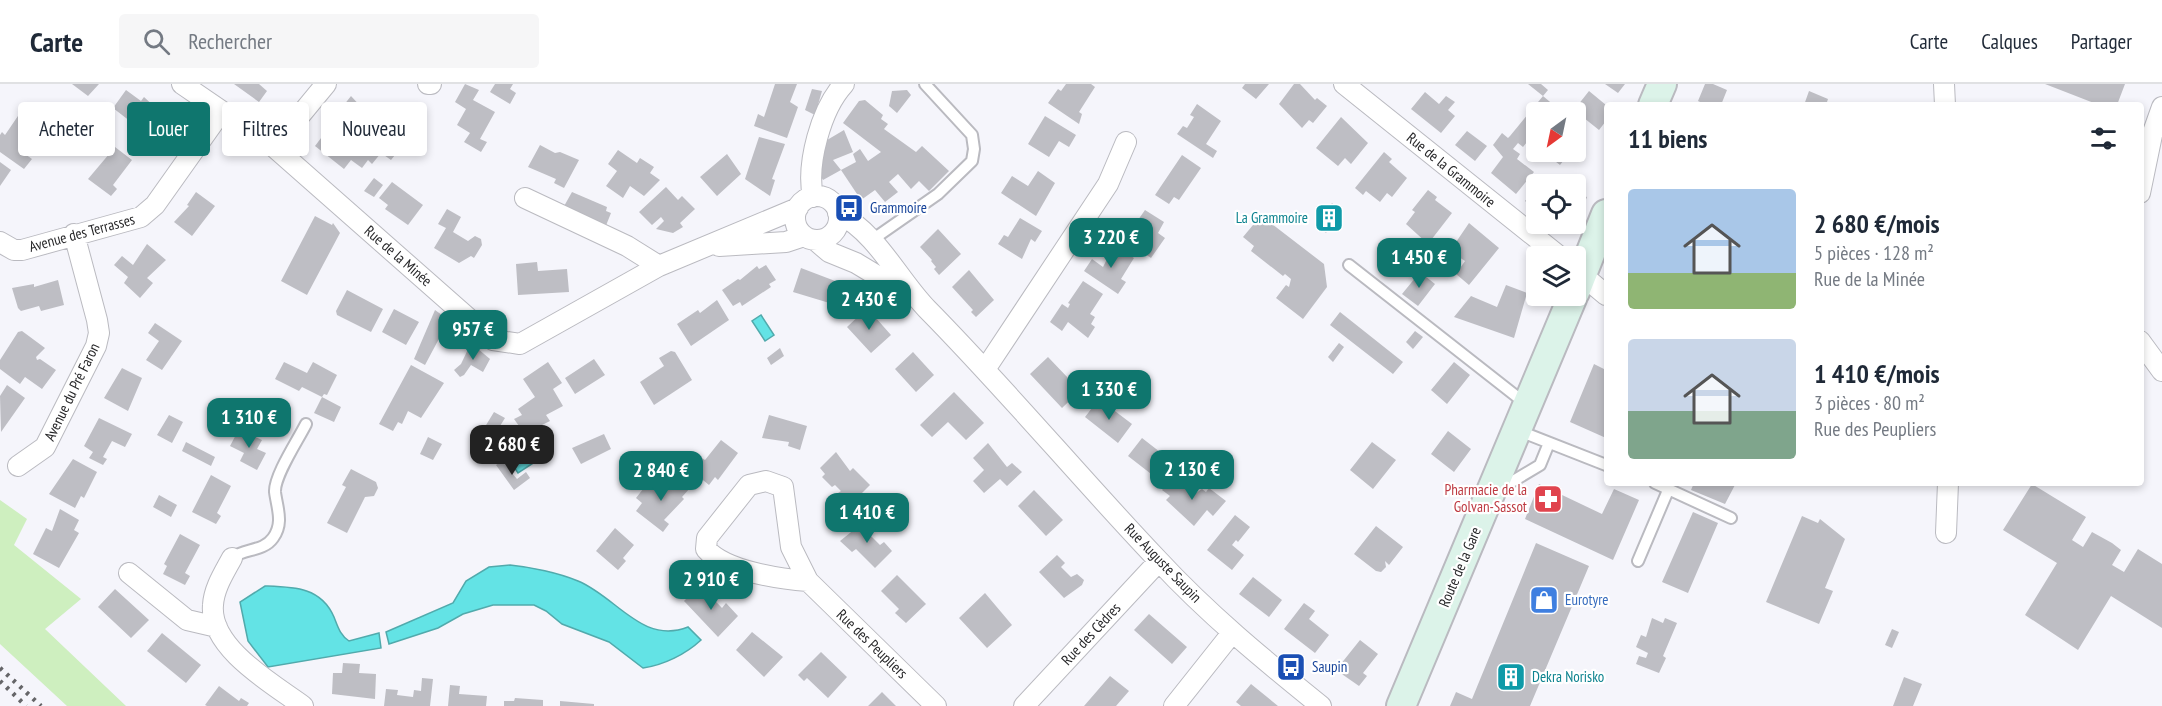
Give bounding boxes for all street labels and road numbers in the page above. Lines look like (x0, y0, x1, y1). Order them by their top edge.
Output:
street label: Rue de la Grammoire (1403, 128, 1500, 211)
street label: Avenue des Terrasses (27, 209, 137, 256)
street label: Rue de la Minée (361, 221, 436, 290)
street label: Avenue du Pré Faron (40, 340, 103, 444)
street label: Rue Auguste Saupin (1121, 519, 1206, 606)
street label: Route de la Gare (1434, 524, 1485, 610)
street label: Rue des Cèdres (1057, 598, 1124, 669)
street label: Rue des Peupliers (833, 605, 912, 682)

